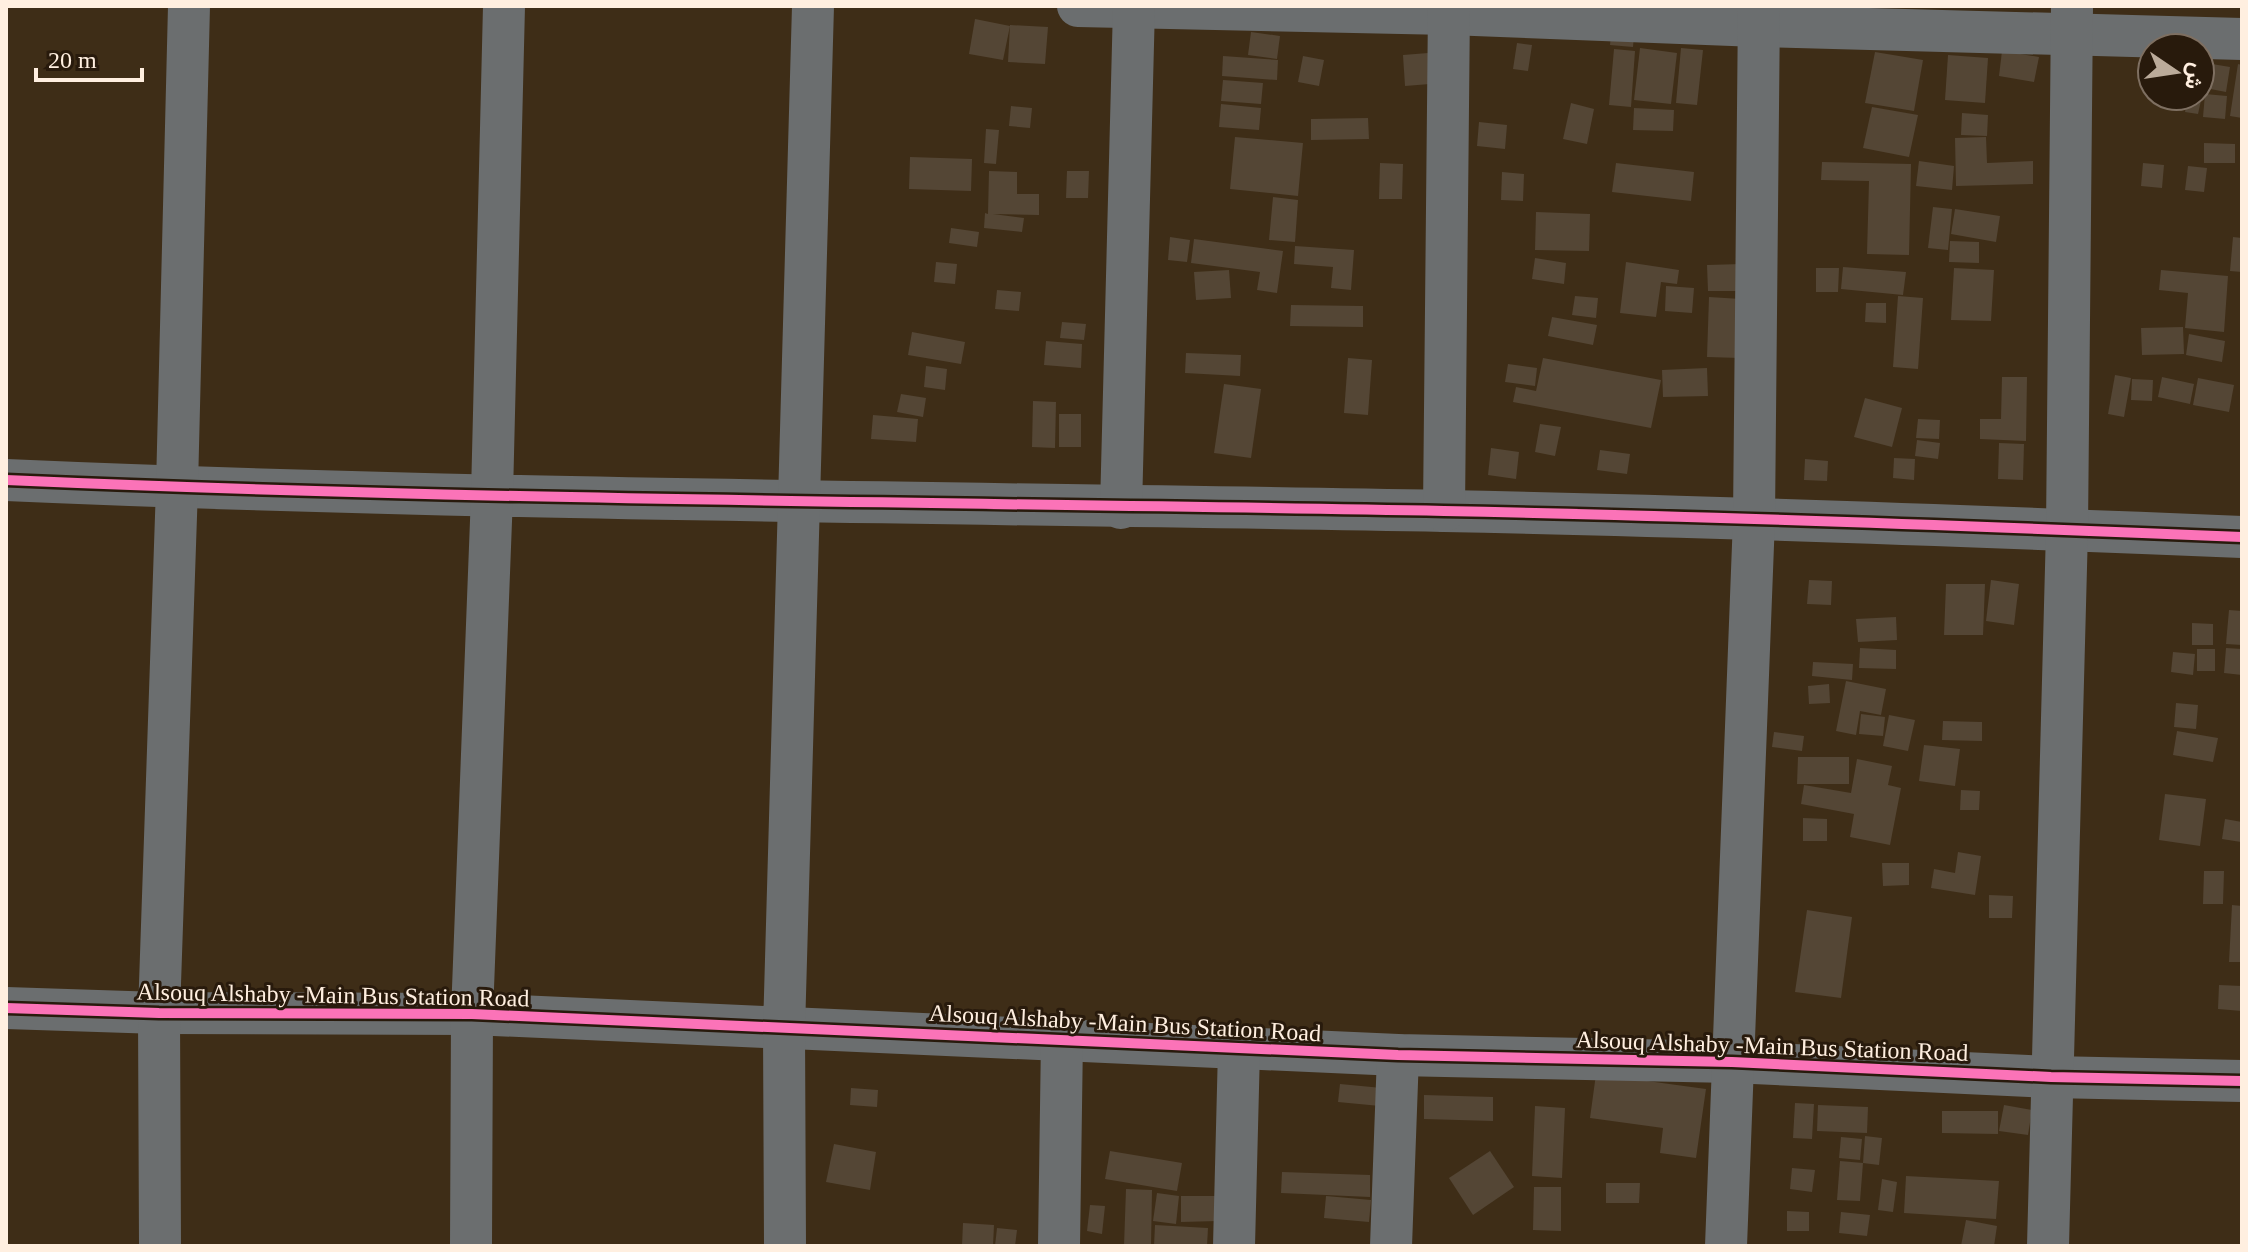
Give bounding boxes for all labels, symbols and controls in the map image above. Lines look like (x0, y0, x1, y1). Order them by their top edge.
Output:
scale bar (36, 32, 142, 82)
north arrow (2136, 32, 2216, 112)
text: 20 m (48, 47, 97, 73)
text: ش (2179, 60, 2210, 92)
street label: Alsouq Alshaby -Main Bus Station Road (136, 979, 530, 1011)
street label: Alsouq Alshaby -Main Bus Station Road (928, 1000, 1322, 1046)
street label: Alsouq Alshaby -Main Bus Station Road (1575, 1026, 1969, 1066)

